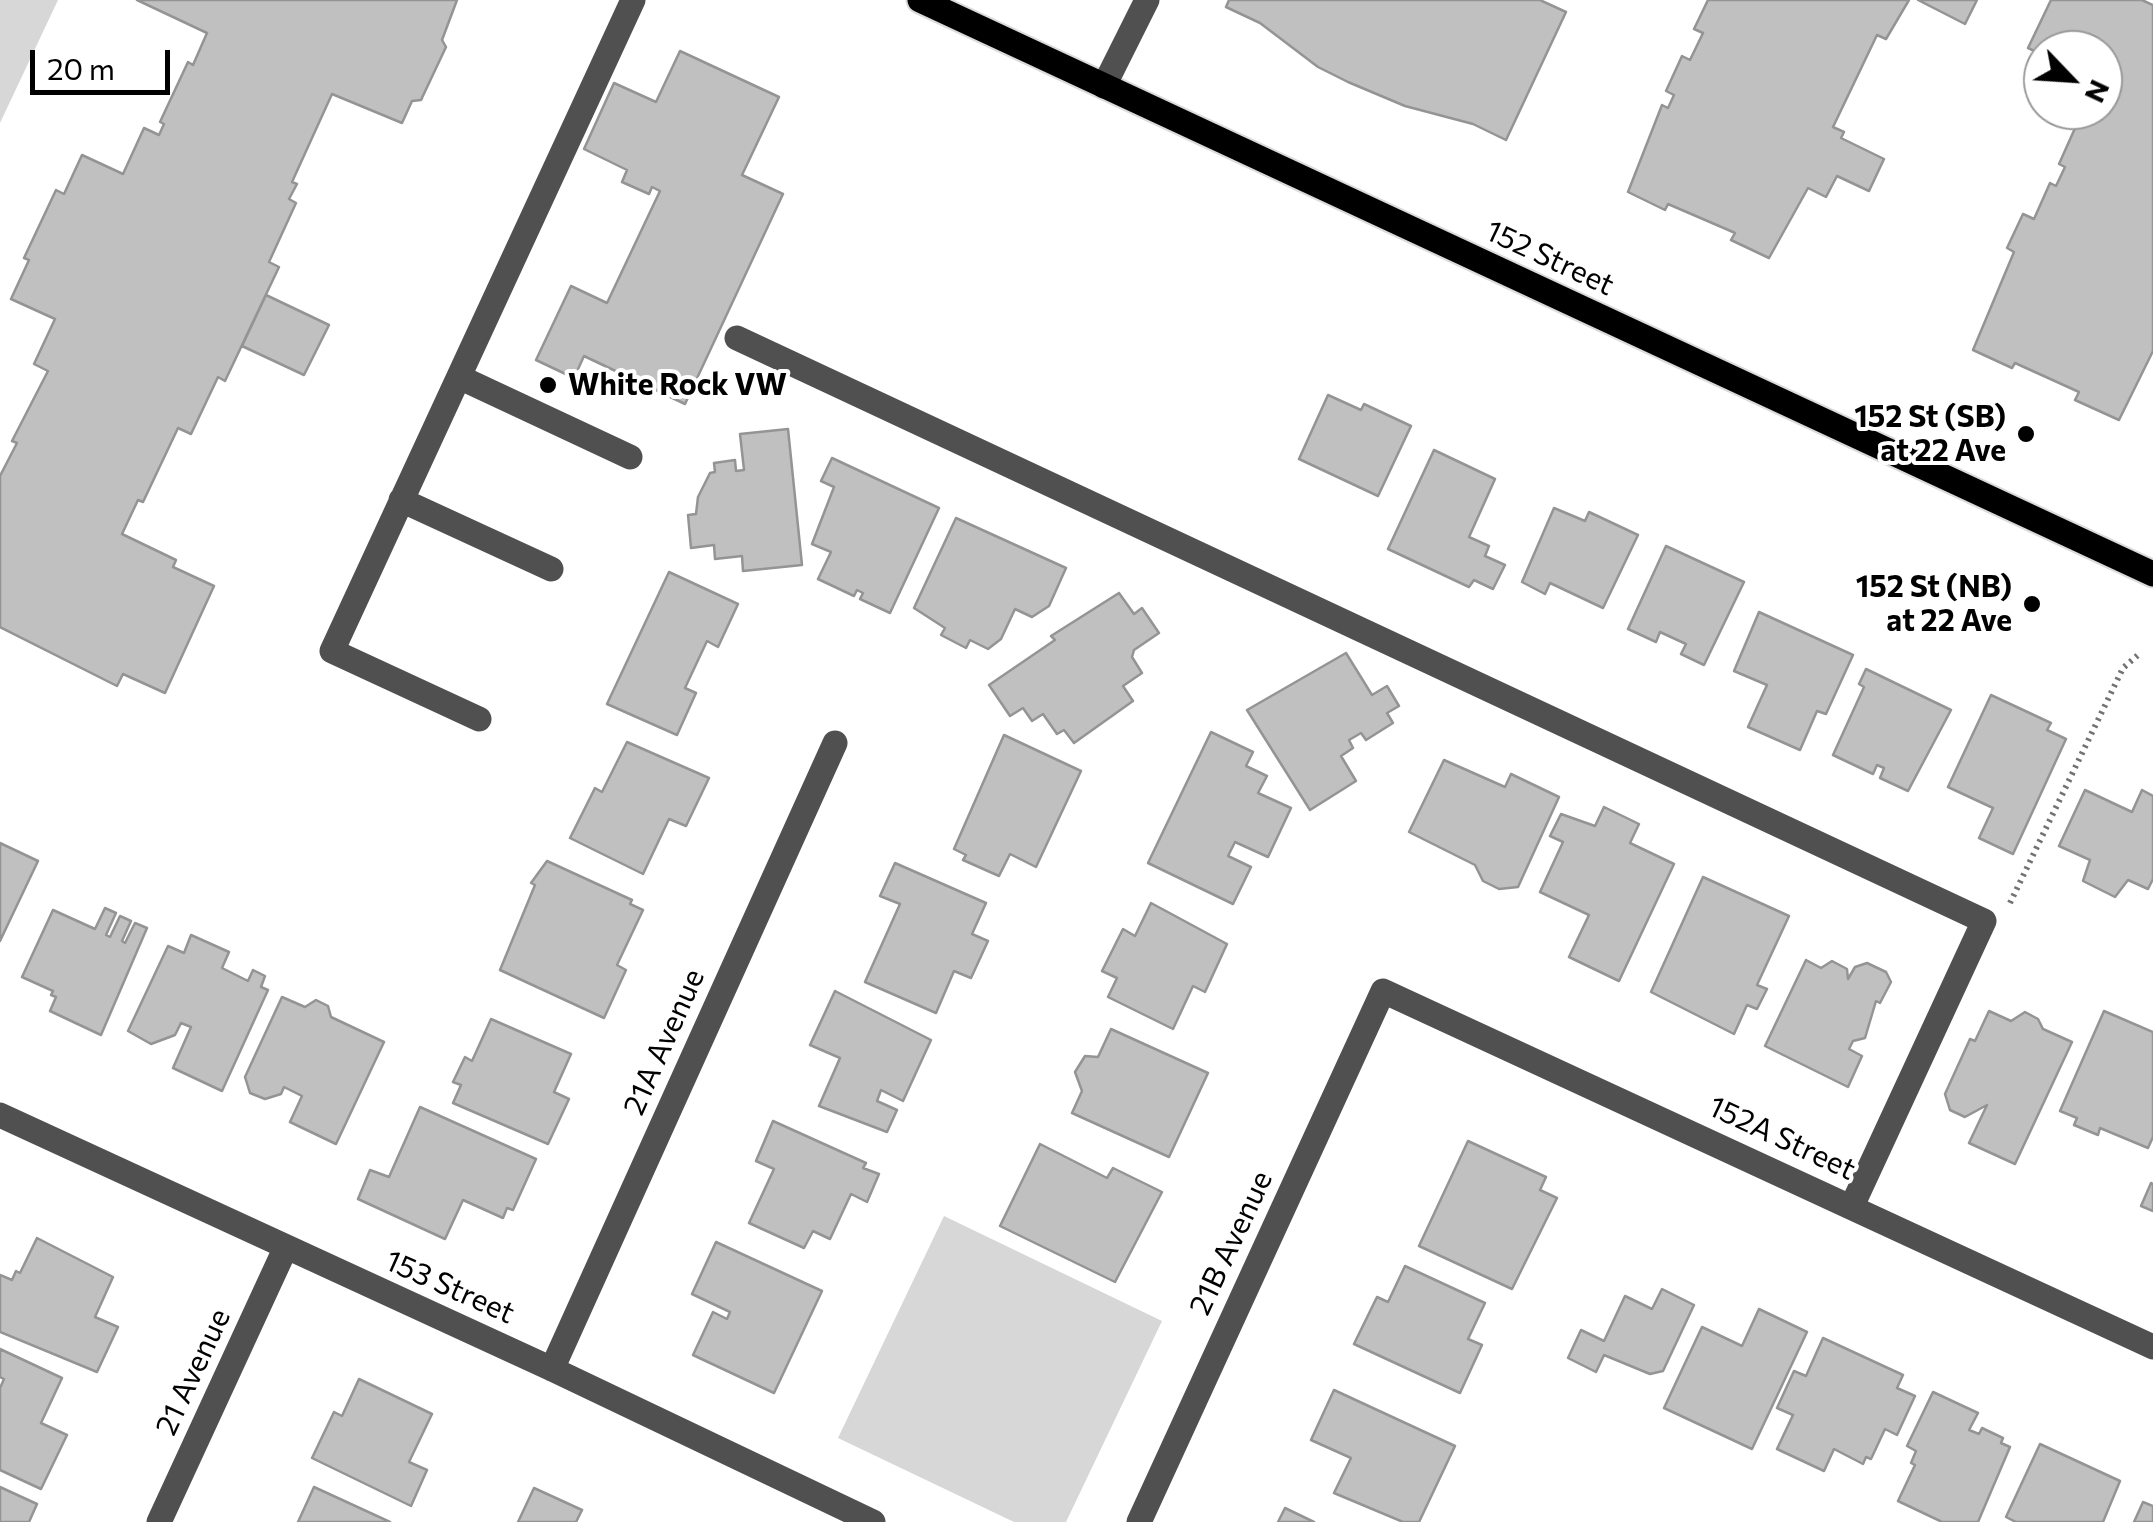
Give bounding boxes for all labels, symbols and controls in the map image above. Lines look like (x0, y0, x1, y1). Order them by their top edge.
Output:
scale bar (35, 30, 175, 92)
north arrow (2023, 30, 2123, 130)
text: 20 m (47, 49, 115, 86)
text: N (2079, 75, 2118, 109)
street label: 152 Street (1480, 213, 1620, 303)
place label: White Rock VW (568, 367, 787, 403)
marker: White Rock VW (537, 374, 559, 396)
place label: 152 St (SB) at 22 Ave (1854, 399, 2006, 470)
marker: 152 St (SB) at 22 Ave (2015, 423, 2037, 445)
place label: 152 St (NB) at 22 Ave (1856, 569, 2012, 640)
marker: 152 St (NB) at 22 Ave (2021, 593, 2043, 615)
street label: 21A Avenue (616, 963, 712, 1121)
street label: 152A Street (1703, 1088, 1861, 1188)
street label: 21B Avenue (1182, 1165, 1280, 1321)
street label: 153 Street (380, 1243, 520, 1331)
street label: 21 Avenue (148, 1303, 238, 1441)

